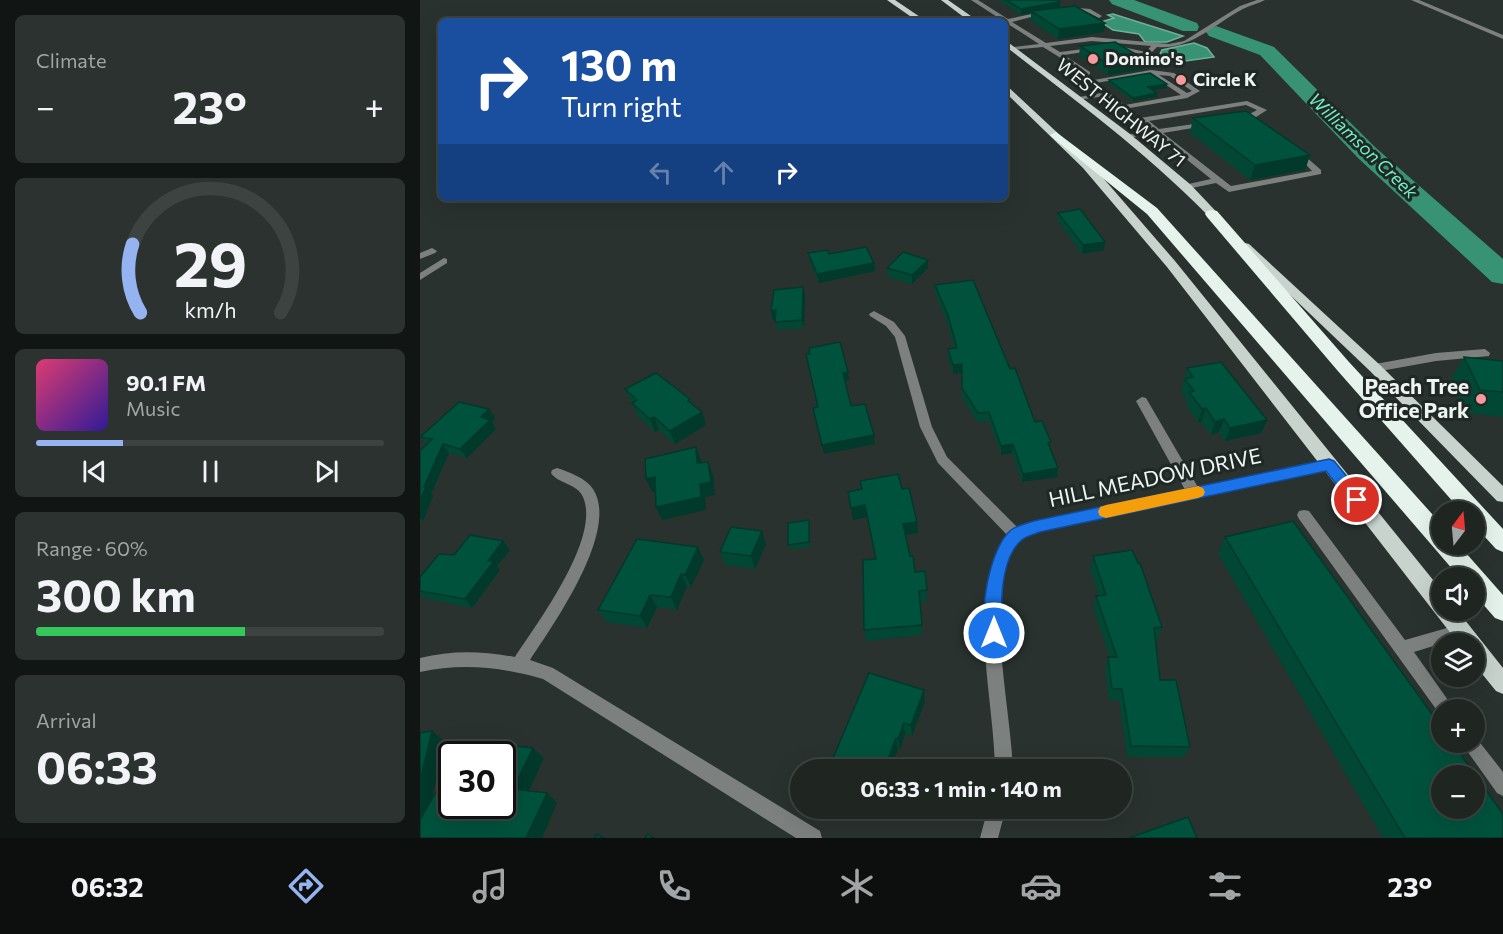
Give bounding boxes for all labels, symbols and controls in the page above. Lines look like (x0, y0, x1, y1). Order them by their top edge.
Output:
text: 130 m (561, 38, 677, 90)
icon: right (462, 42, 540, 120)
place label: Domino's (1105, 47, 1183, 69)
text: Climate (36, 48, 106, 72)
marker: Domino's (1086, 52, 1100, 66)
street label: WEST HIGHWAY 71 (1053, 53, 1191, 171)
place label: Circle K (1193, 68, 1257, 90)
marker: Circle K (1174, 73, 1188, 87)
text: 23° (173, 78, 247, 133)
text: − (36, 85, 55, 126)
text: + (365, 85, 384, 126)
water label: Williamson Creek (1305, 88, 1423, 204)
text: Turn right (561, 90, 681, 123)
icon: left (644, 156, 677, 189)
icon: ahead (707, 156, 740, 189)
icon: right (770, 156, 803, 189)
text: 29 (173, 224, 247, 300)
text: km/h (184, 296, 236, 322)
text: 90.1 FM (126, 369, 206, 396)
place label: Peach Tree Office Park (1359, 373, 1469, 422)
marker: Peach Tree Office Park (1474, 392, 1488, 406)
text: Music (126, 396, 180, 420)
street label: HILL MEADOW DRIVE (1046, 442, 1263, 511)
icon: previous (78, 455, 111, 488)
icon: pause (194, 455, 227, 488)
icon: next (310, 455, 343, 488)
pin (1331, 474, 1382, 525)
icon: arrive (1340, 483, 1373, 516)
north arrow (1431, 501, 1485, 555)
map controls (1431, 501, 1485, 819)
text: Range · 60% (36, 536, 148, 560)
text: 300 km (36, 566, 196, 621)
button: sound (1431, 567, 1485, 621)
position arrow (962, 601, 1026, 665)
button: layers (1431, 633, 1485, 687)
button: + (1431, 699, 1485, 753)
text: Arrival (36, 708, 97, 732)
text: 06:33 (36, 738, 158, 793)
speed limit sign: 30 (438, 741, 516, 819)
button: − (1431, 765, 1485, 819)
text: 06:33 · 1 min · 140 m (860, 775, 1062, 802)
icon: directions (285, 865, 327, 907)
icon: music (469, 865, 511, 907)
icon: phone (653, 865, 695, 907)
icon: climate (836, 865, 878, 907)
icon: car (1020, 865, 1062, 907)
icon: filters (1204, 865, 1246, 907)
text: 06:32 (71, 870, 144, 903)
text: 23° (1388, 870, 1432, 903)

